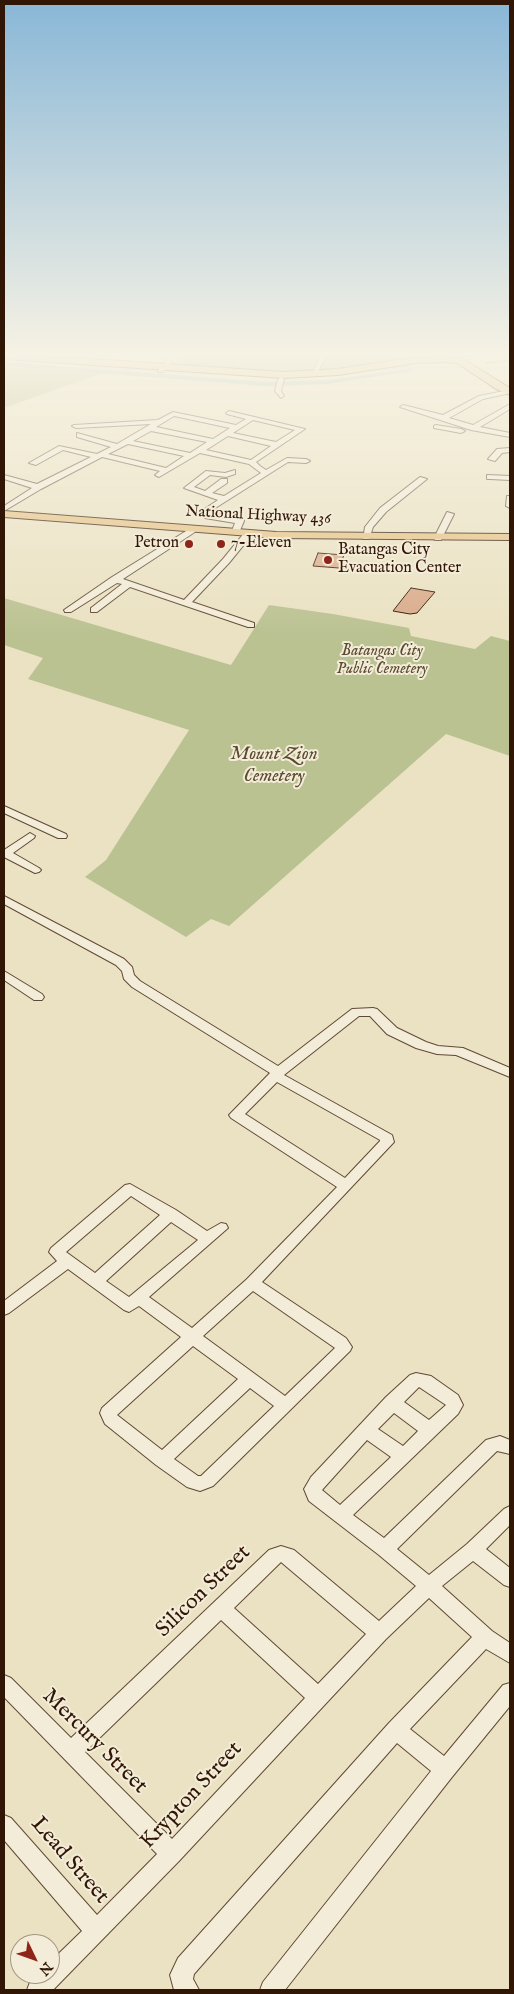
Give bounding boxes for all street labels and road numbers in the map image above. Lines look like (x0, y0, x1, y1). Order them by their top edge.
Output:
street label: National Highway 436 (185, 503, 331, 529)
street label: Silicon Street (151, 1540, 257, 1644)
street label: Mercury Street (36, 1684, 152, 1800)
street label: Krypton Street (136, 1737, 248, 1855)
street label: Lead Street (24, 1812, 114, 1910)

